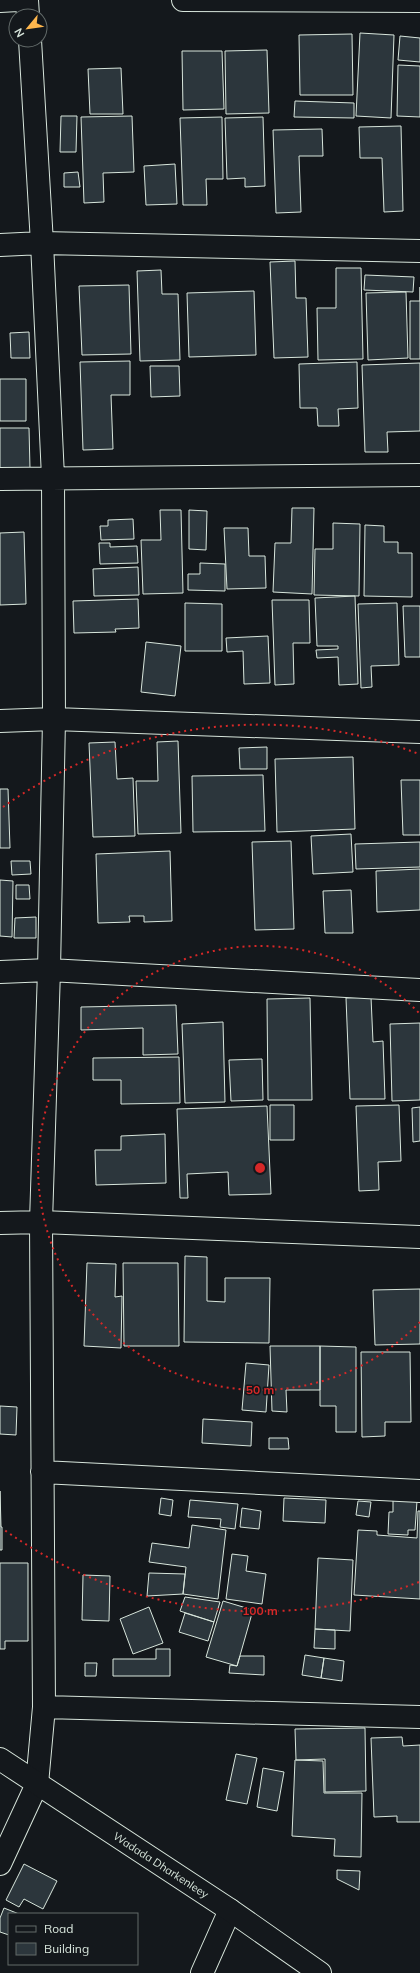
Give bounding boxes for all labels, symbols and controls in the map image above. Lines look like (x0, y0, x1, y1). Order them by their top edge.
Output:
north arrow (8, 8, 48, 48)
text: N (11, 26, 27, 40)
centre of rings (253, 1161, 267, 1175)
text: 50 m (246, 1382, 274, 1397)
text: 100 m (242, 1603, 278, 1618)
street label: Wadada Dharkenleey (111, 1829, 212, 1901)
legend (8, 1913, 138, 1965)
text: Road (44, 1921, 73, 1936)
text: Building (44, 1941, 89, 1956)

